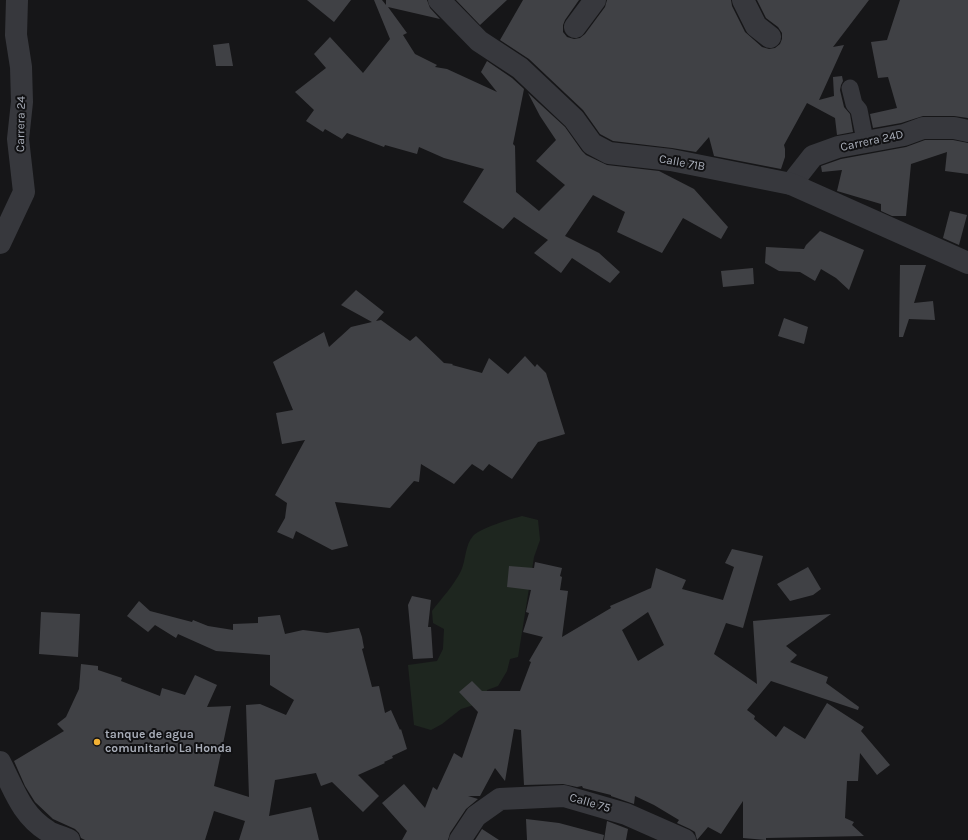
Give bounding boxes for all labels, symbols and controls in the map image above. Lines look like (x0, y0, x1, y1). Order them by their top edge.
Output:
street label: Carrera 24 (13, 96, 29, 152)
street label: Carrera 24D (839, 127, 905, 155)
street label: Calle 71B (658, 152, 706, 174)
place label: tanque de agua comunitario La Honda (105, 728, 232, 756)
marker: tanque de agua comunitario La Honda (92, 737, 102, 747)
street label: Calle 75 (568, 790, 612, 816)

